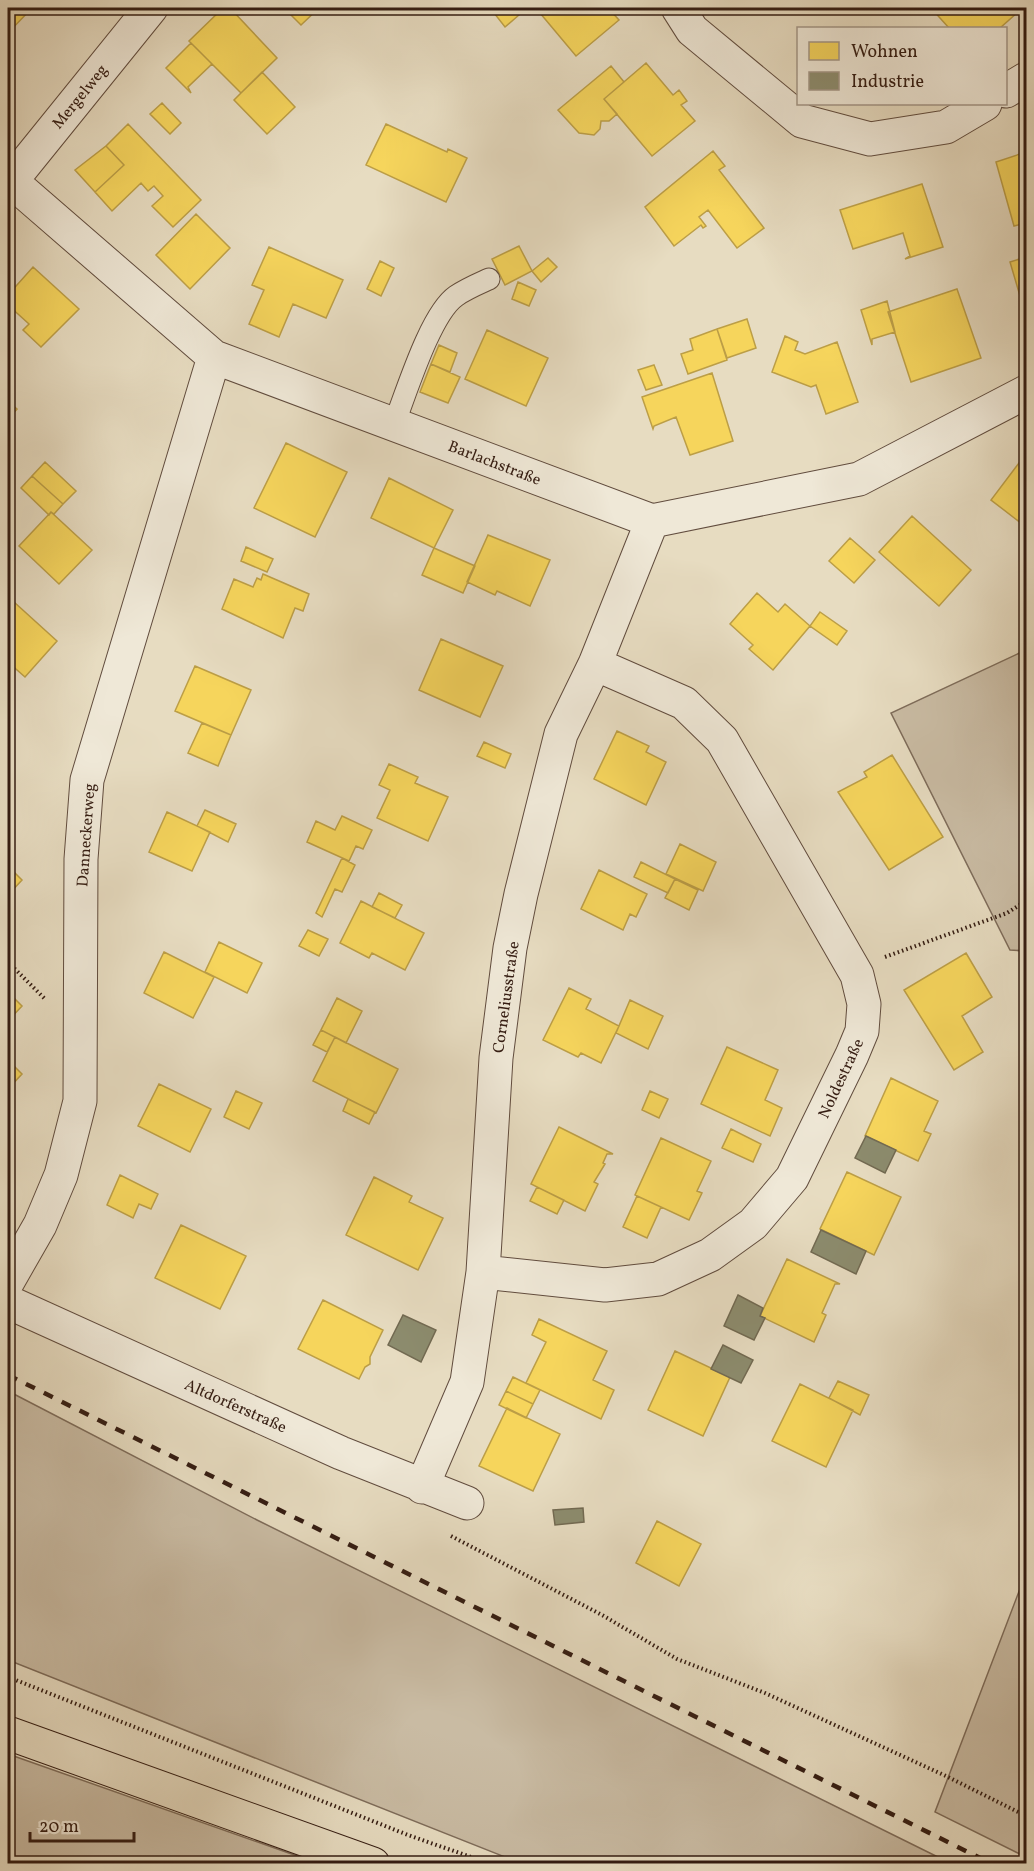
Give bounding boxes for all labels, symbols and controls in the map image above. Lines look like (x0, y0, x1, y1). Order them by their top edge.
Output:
legend (797, 27, 1007, 105)
text: Wohnen (851, 40, 918, 65)
street label: Mergelweg (48, 60, 113, 134)
text: Industrie (851, 70, 924, 95)
street label: Barlachstraße (445, 436, 544, 492)
street label: Danneckerweg (72, 783, 102, 888)
street label: Corneliusstraße (488, 940, 526, 1055)
street label: Noldestraße (814, 1035, 870, 1122)
street label: Altdorferstraße (181, 1374, 290, 1439)
scale bar (30, 1805, 134, 1843)
text: 20 m (39, 1815, 79, 1840)

